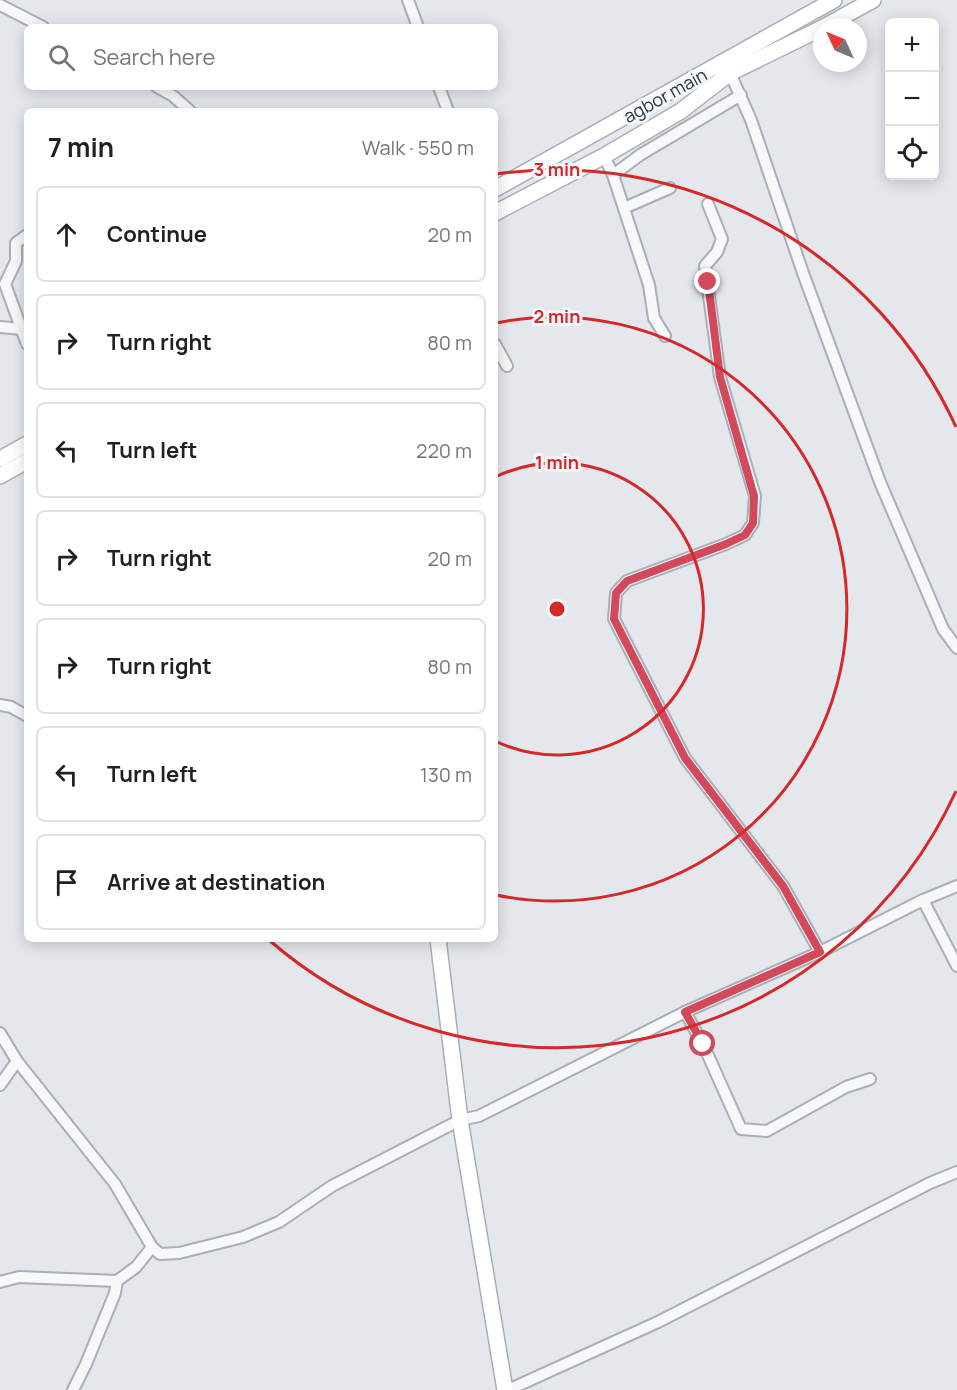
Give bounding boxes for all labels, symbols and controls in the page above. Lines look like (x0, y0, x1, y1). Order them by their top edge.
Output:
north arrow (813, 18, 867, 72)
map controls (885, 18, 939, 180)
button: + (885, 18, 939, 72)
search box (24, 24, 498, 90)
icon: search (45, 41, 78, 74)
text: Search here (93, 42, 215, 72)
street label: agbor main (619, 62, 711, 128)
button: − (885, 72, 939, 126)
button: locate (885, 126, 939, 180)
text: 7 min (48, 129, 114, 165)
text: Walk · 550 m (362, 134, 474, 161)
text: 3 min (534, 157, 580, 181)
icon: ahead (50, 218, 83, 251)
text: Continue (107, 219, 207, 249)
text: 20 m (427, 221, 472, 248)
route end (694, 268, 720, 294)
text: 2 min (534, 304, 580, 328)
icon: right (50, 326, 83, 359)
text: Turn right (107, 327, 212, 357)
text: 80 m (427, 329, 472, 356)
icon: left (50, 434, 83, 467)
text: Turn left (107, 435, 197, 465)
text: 220 m (416, 437, 472, 464)
text: 1 min (535, 450, 579, 474)
icon: right (50, 542, 83, 575)
text: Turn right (107, 543, 212, 573)
text: 20 m (427, 545, 472, 572)
centre of rings (547, 599, 567, 619)
icon: right (50, 650, 83, 683)
text: Turn right (107, 651, 212, 681)
text: 80 m (427, 653, 472, 680)
icon: left (50, 758, 83, 791)
text: Turn left (107, 759, 197, 789)
text: 130 m (420, 761, 472, 788)
icon: arrive (50, 866, 83, 899)
text: Arrive at destination (107, 867, 325, 897)
route start (689, 1030, 715, 1056)

